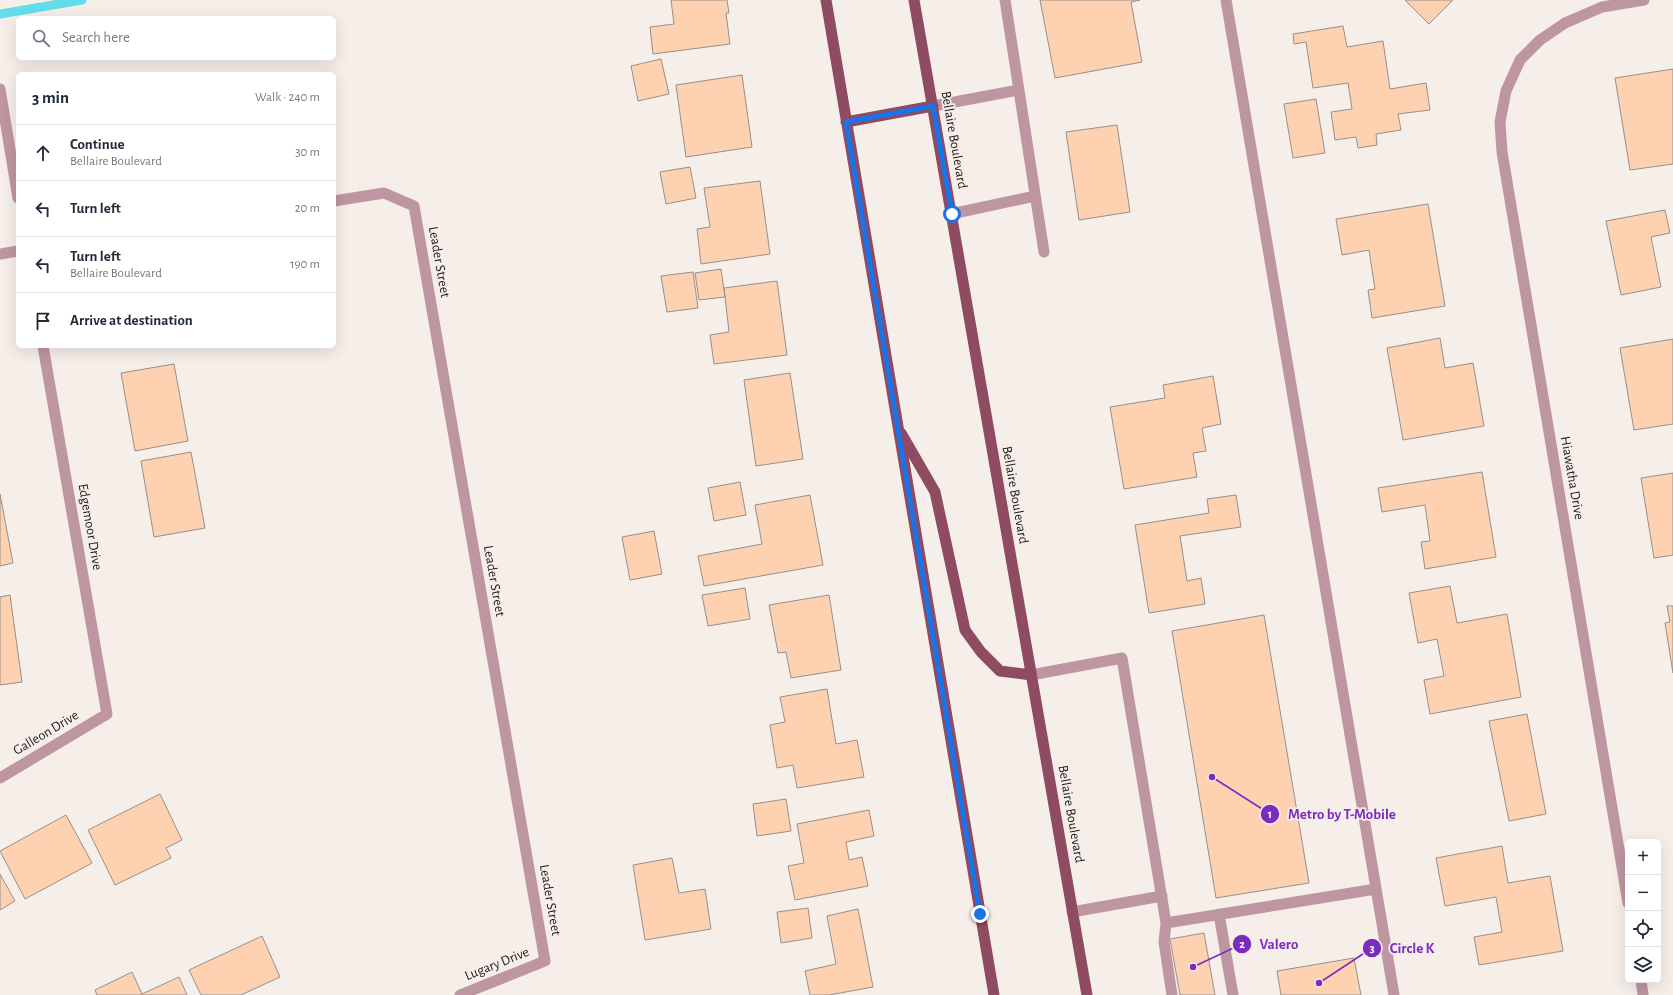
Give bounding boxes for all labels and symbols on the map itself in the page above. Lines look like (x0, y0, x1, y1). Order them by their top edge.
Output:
street label: Bellaire Boulevard (939, 90, 969, 190)
route start (943, 205, 961, 223)
street label: Leader Street (426, 225, 452, 299)
street label: Hiawatha Drive (1558, 435, 1586, 521)
street label: Bellaire Boulevard (1000, 445, 1030, 545)
street label: Edgemoor Drive (75, 483, 105, 571)
street label: Leader Street (481, 544, 507, 618)
street label: Galleon Drive (11, 708, 81, 758)
street label: Bellaire Boulevard (1056, 764, 1086, 864)
callout: Metro by T-Mobile (1260, 801, 1404, 828)
text: Metro by T-Mobile (1288, 807, 1396, 822)
text: 1 (1268, 808, 1272, 820)
street label: Leader Street (537, 863, 563, 937)
route end (971, 905, 989, 923)
callout: Valero (1232, 930, 1307, 957)
callout: Circle K (1362, 935, 1442, 962)
text: Valero (1260, 937, 1298, 952)
text: 2 (1239, 938, 1245, 950)
text: Circle K (1390, 941, 1435, 956)
text: 3 (1369, 942, 1375, 954)
street label: Lugary Drive (463, 945, 531, 983)

